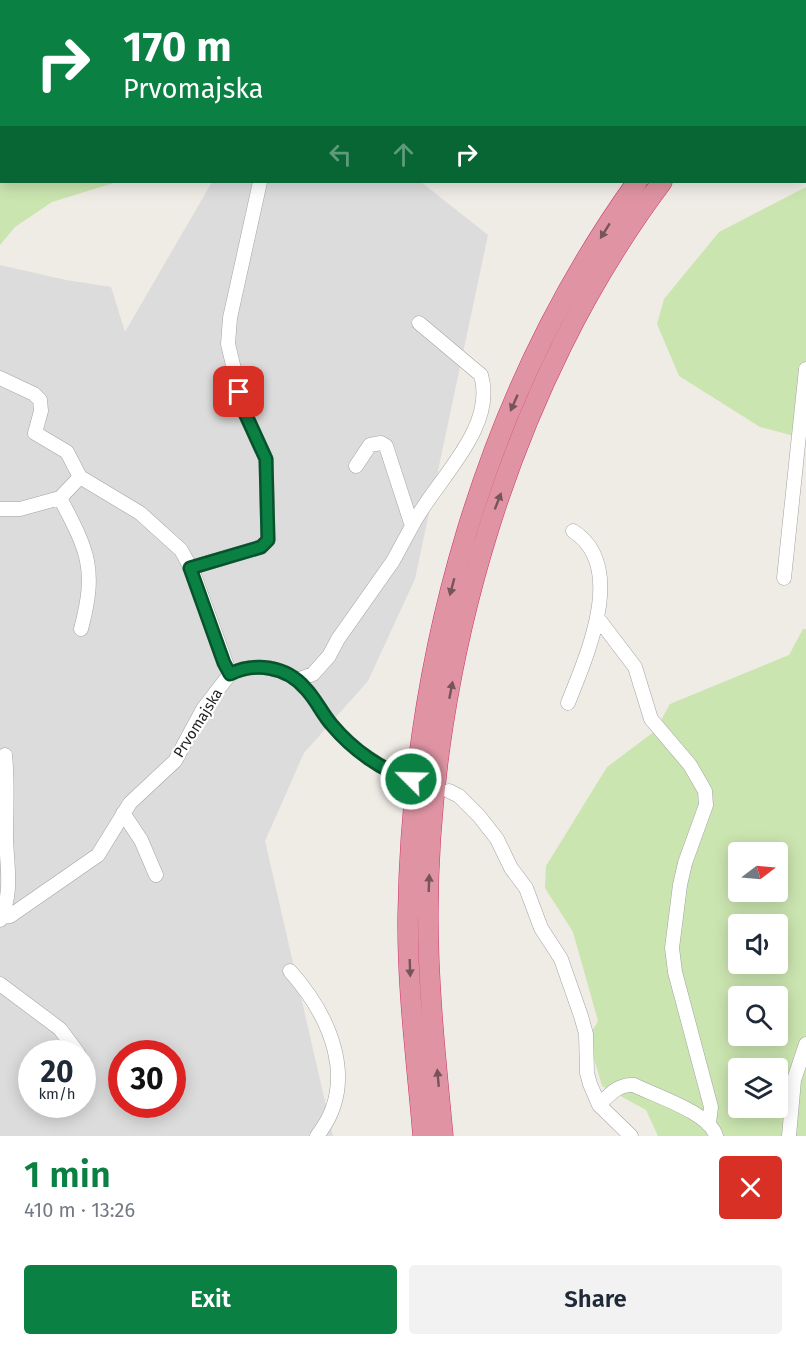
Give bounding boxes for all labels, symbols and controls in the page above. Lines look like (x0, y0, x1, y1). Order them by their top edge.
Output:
text: 170 m (123, 22, 232, 72)
icon: right (24, 24, 102, 102)
text: Prvomajska (123, 73, 263, 105)
icon: left (324, 138, 357, 171)
icon: ahead (387, 138, 420, 171)
icon: right (450, 138, 483, 171)
one-way arrow (599, 222, 610, 239)
pin (213, 366, 264, 417)
icon: arrive (222, 375, 255, 408)
one-way arrow (509, 394, 518, 411)
one-way arrow (493, 491, 503, 509)
one-way arrow (447, 579, 456, 597)
one-way arrow (447, 680, 456, 699)
street label: Prvomajska (170, 685, 226, 761)
position arrow (379, 747, 443, 811)
north arrow (728, 842, 788, 902)
map controls (728, 842, 788, 1118)
one-way arrow (424, 874, 434, 893)
button: sound (728, 914, 788, 974)
one-way arrow (405, 958, 414, 977)
button: search (728, 986, 788, 1046)
speed limit sign: 30 (108, 1040, 186, 1118)
text: 20 (40, 1054, 74, 1090)
button: layers (728, 1058, 788, 1118)
one-way arrow (433, 1068, 443, 1087)
text: km/h (38, 1085, 76, 1103)
text: 1 min (24, 1153, 111, 1197)
button: close (719, 1156, 782, 1219)
text: 410 m · 13:26 (24, 1198, 135, 1222)
button: Exit (24, 1265, 397, 1334)
button: Share (409, 1265, 782, 1334)

